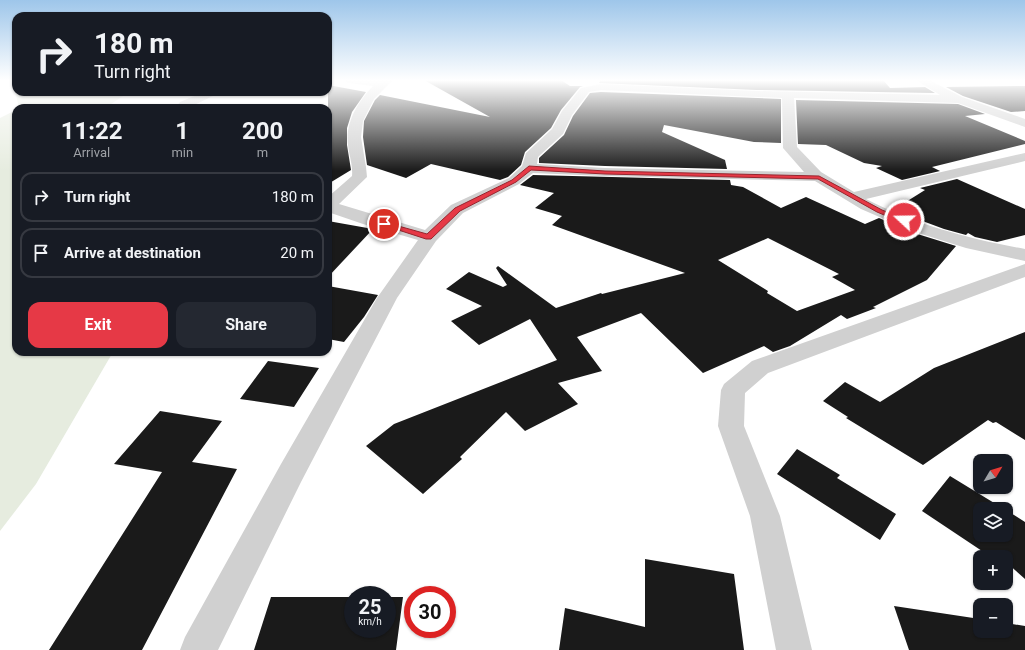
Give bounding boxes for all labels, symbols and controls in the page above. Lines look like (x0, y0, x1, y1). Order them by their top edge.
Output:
text: 180 m (94, 27, 173, 60)
icon: right (28, 28, 80, 80)
text: Turn right (94, 61, 171, 82)
text: 11:22 (61, 117, 123, 145)
text: 1 (175, 117, 189, 145)
text: 200 (242, 117, 283, 145)
text: Arrival (73, 145, 110, 160)
text: min (171, 145, 193, 160)
text: m (257, 145, 268, 160)
icon: right (30, 186, 52, 208)
text: Turn right (64, 188, 130, 206)
text: 180 m (272, 188, 314, 206)
position arrow (883, 199, 925, 241)
pin (367, 207, 401, 241)
icon: arrive (373, 213, 395, 235)
icon: arrive (30, 242, 52, 264)
text: Arrive at destination (64, 244, 201, 262)
text: 20 m (280, 244, 314, 262)
button: Exit (28, 302, 168, 348)
button: Share (176, 302, 316, 348)
north arrow (973, 454, 1013, 494)
map controls (973, 454, 1013, 638)
button: layers (973, 502, 1013, 542)
button: + (973, 550, 1013, 590)
speed limit sign: 30 (404, 586, 456, 638)
text: 25 (359, 595, 381, 619)
button: − (973, 598, 1013, 638)
text: km/h (358, 616, 382, 627)

